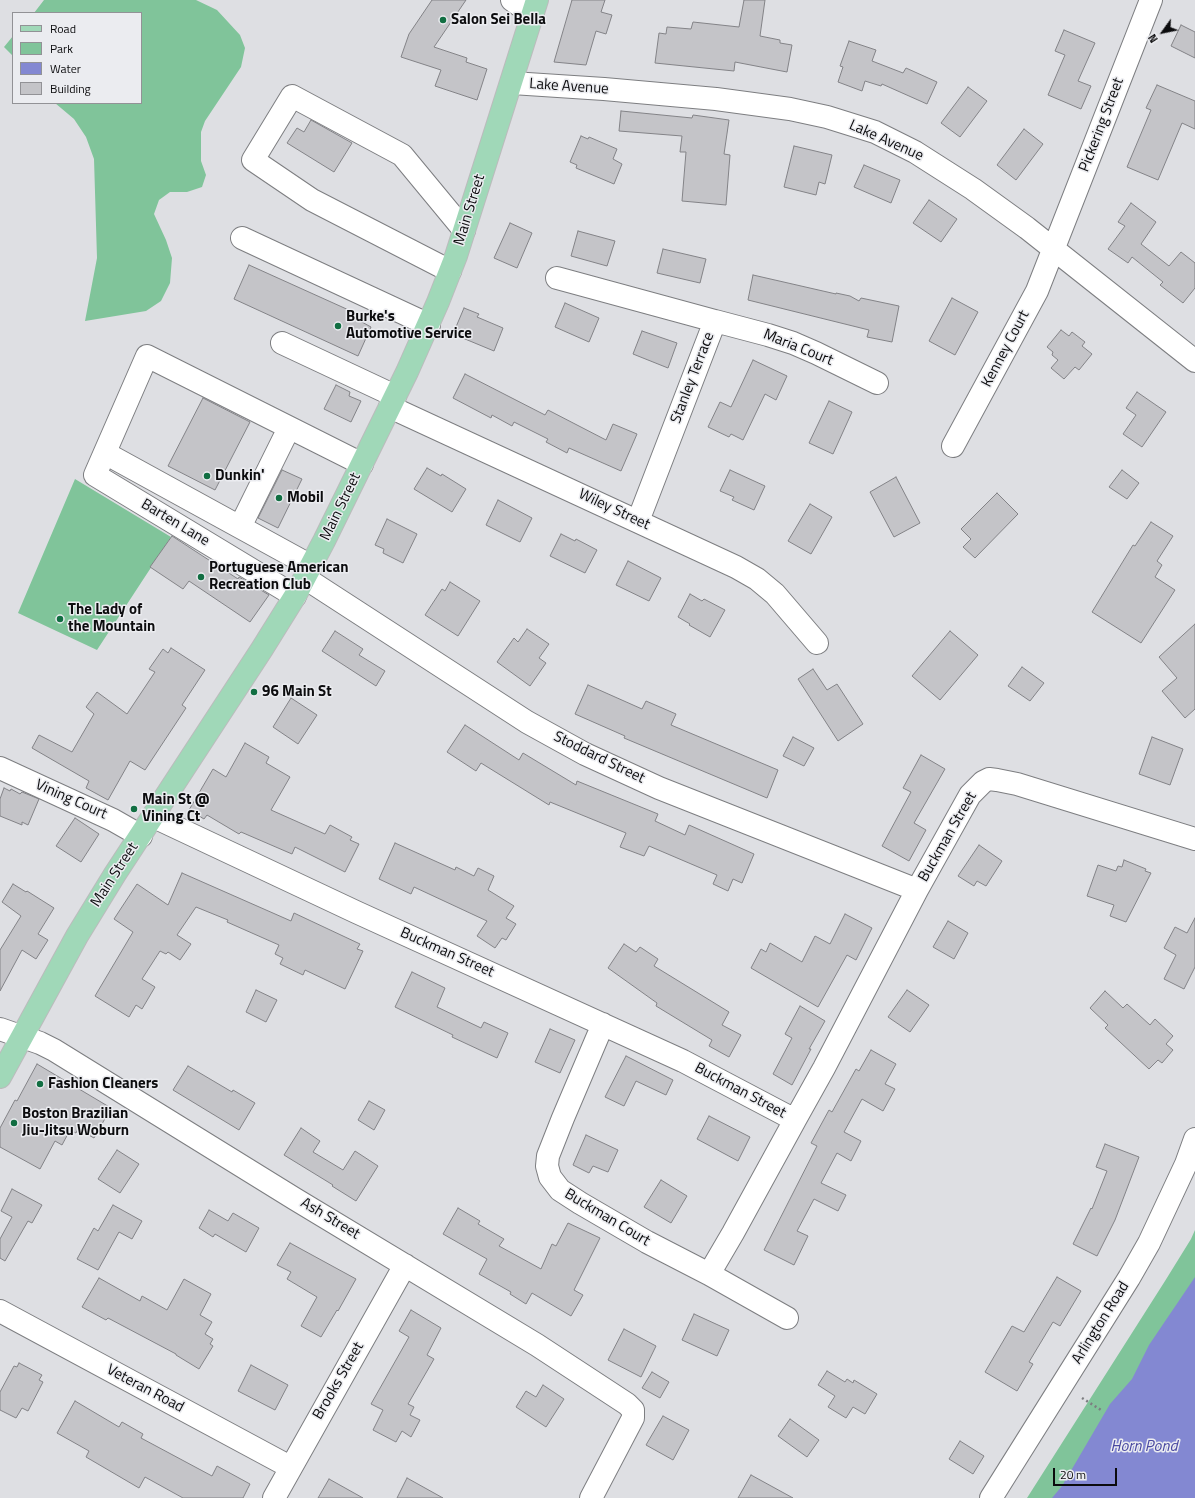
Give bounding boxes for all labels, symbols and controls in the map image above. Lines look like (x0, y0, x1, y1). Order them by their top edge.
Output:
place label: Salon Sei Bella (451, 11, 546, 29)
legend (12, 12, 142, 104)
north arrow (1143, 12, 1183, 52)
marker: Salon Sei Bella (438, 15, 448, 25)
text: Road (50, 19, 76, 38)
text: N (1144, 31, 1162, 46)
text: Park (50, 39, 73, 58)
text: Water (50, 59, 81, 78)
street label: Lake Avenue (529, 75, 609, 99)
street label: Pickering Street (1076, 75, 1128, 175)
text: Building (50, 79, 91, 98)
street label: Lake Avenue (846, 117, 926, 165)
street label: Main Street (451, 172, 489, 248)
place label: Burke's Automotive Service (346, 308, 472, 343)
street label: Kenney Court (978, 308, 1034, 390)
marker: Burke's Automotive Service (333, 321, 343, 331)
street label: Maria Court (760, 326, 836, 370)
street label: Stanley Terrace (667, 330, 719, 426)
place label: Dunkin' (215, 467, 264, 485)
street label: Main Street (317, 470, 365, 544)
marker: Dunkin' (202, 471, 212, 481)
street label: Wiley Street (575, 486, 653, 534)
place label: Mobil (287, 489, 324, 507)
marker: Mobil (274, 493, 284, 503)
street label: Barten Lane (138, 496, 212, 550)
place label: Portuguese American Recreation Club (209, 559, 348, 594)
marker: Portuguese American Recreation Club (196, 572, 206, 582)
place label: The Lady of the Mountain (68, 601, 155, 636)
marker: The Lady of the Mountain (55, 614, 65, 624)
place label: 96 Main St (262, 683, 332, 701)
marker: 96 Main St (249, 687, 259, 697)
street label: Stoddard Street (550, 728, 648, 788)
street label: Vining Court (32, 776, 110, 824)
street label: Buckman Street (915, 789, 981, 885)
place label: Main St @ Vining Ct (142, 791, 209, 826)
marker: Main St @ Vining Ct (129, 804, 139, 814)
street label: Main Street (87, 839, 143, 911)
street label: Buckman Street (397, 924, 497, 982)
street label: Buckman Street (691, 1059, 789, 1123)
place label: Fashion Cleaners (48, 1075, 158, 1093)
marker: Fashion Cleaners (35, 1079, 45, 1089)
place label: Boston Brazilian Jiu-Jitsu Woburn (22, 1105, 129, 1140)
marker: Boston Brazilian Jiu-Jitsu Woburn (9, 1118, 19, 1128)
street label: Buckman Court (561, 1185, 653, 1251)
street label: Ash Street (297, 1194, 363, 1244)
street label: Arlington Road (1069, 1279, 1133, 1367)
street label: Brooks Street (310, 1339, 368, 1423)
street label: Veteran Road (103, 1361, 187, 1417)
water label: Horn Pond (1111, 1437, 1177, 1457)
scale bar (1055, 1460, 1119, 1486)
text: 20 m (1060, 1465, 1086, 1484)

